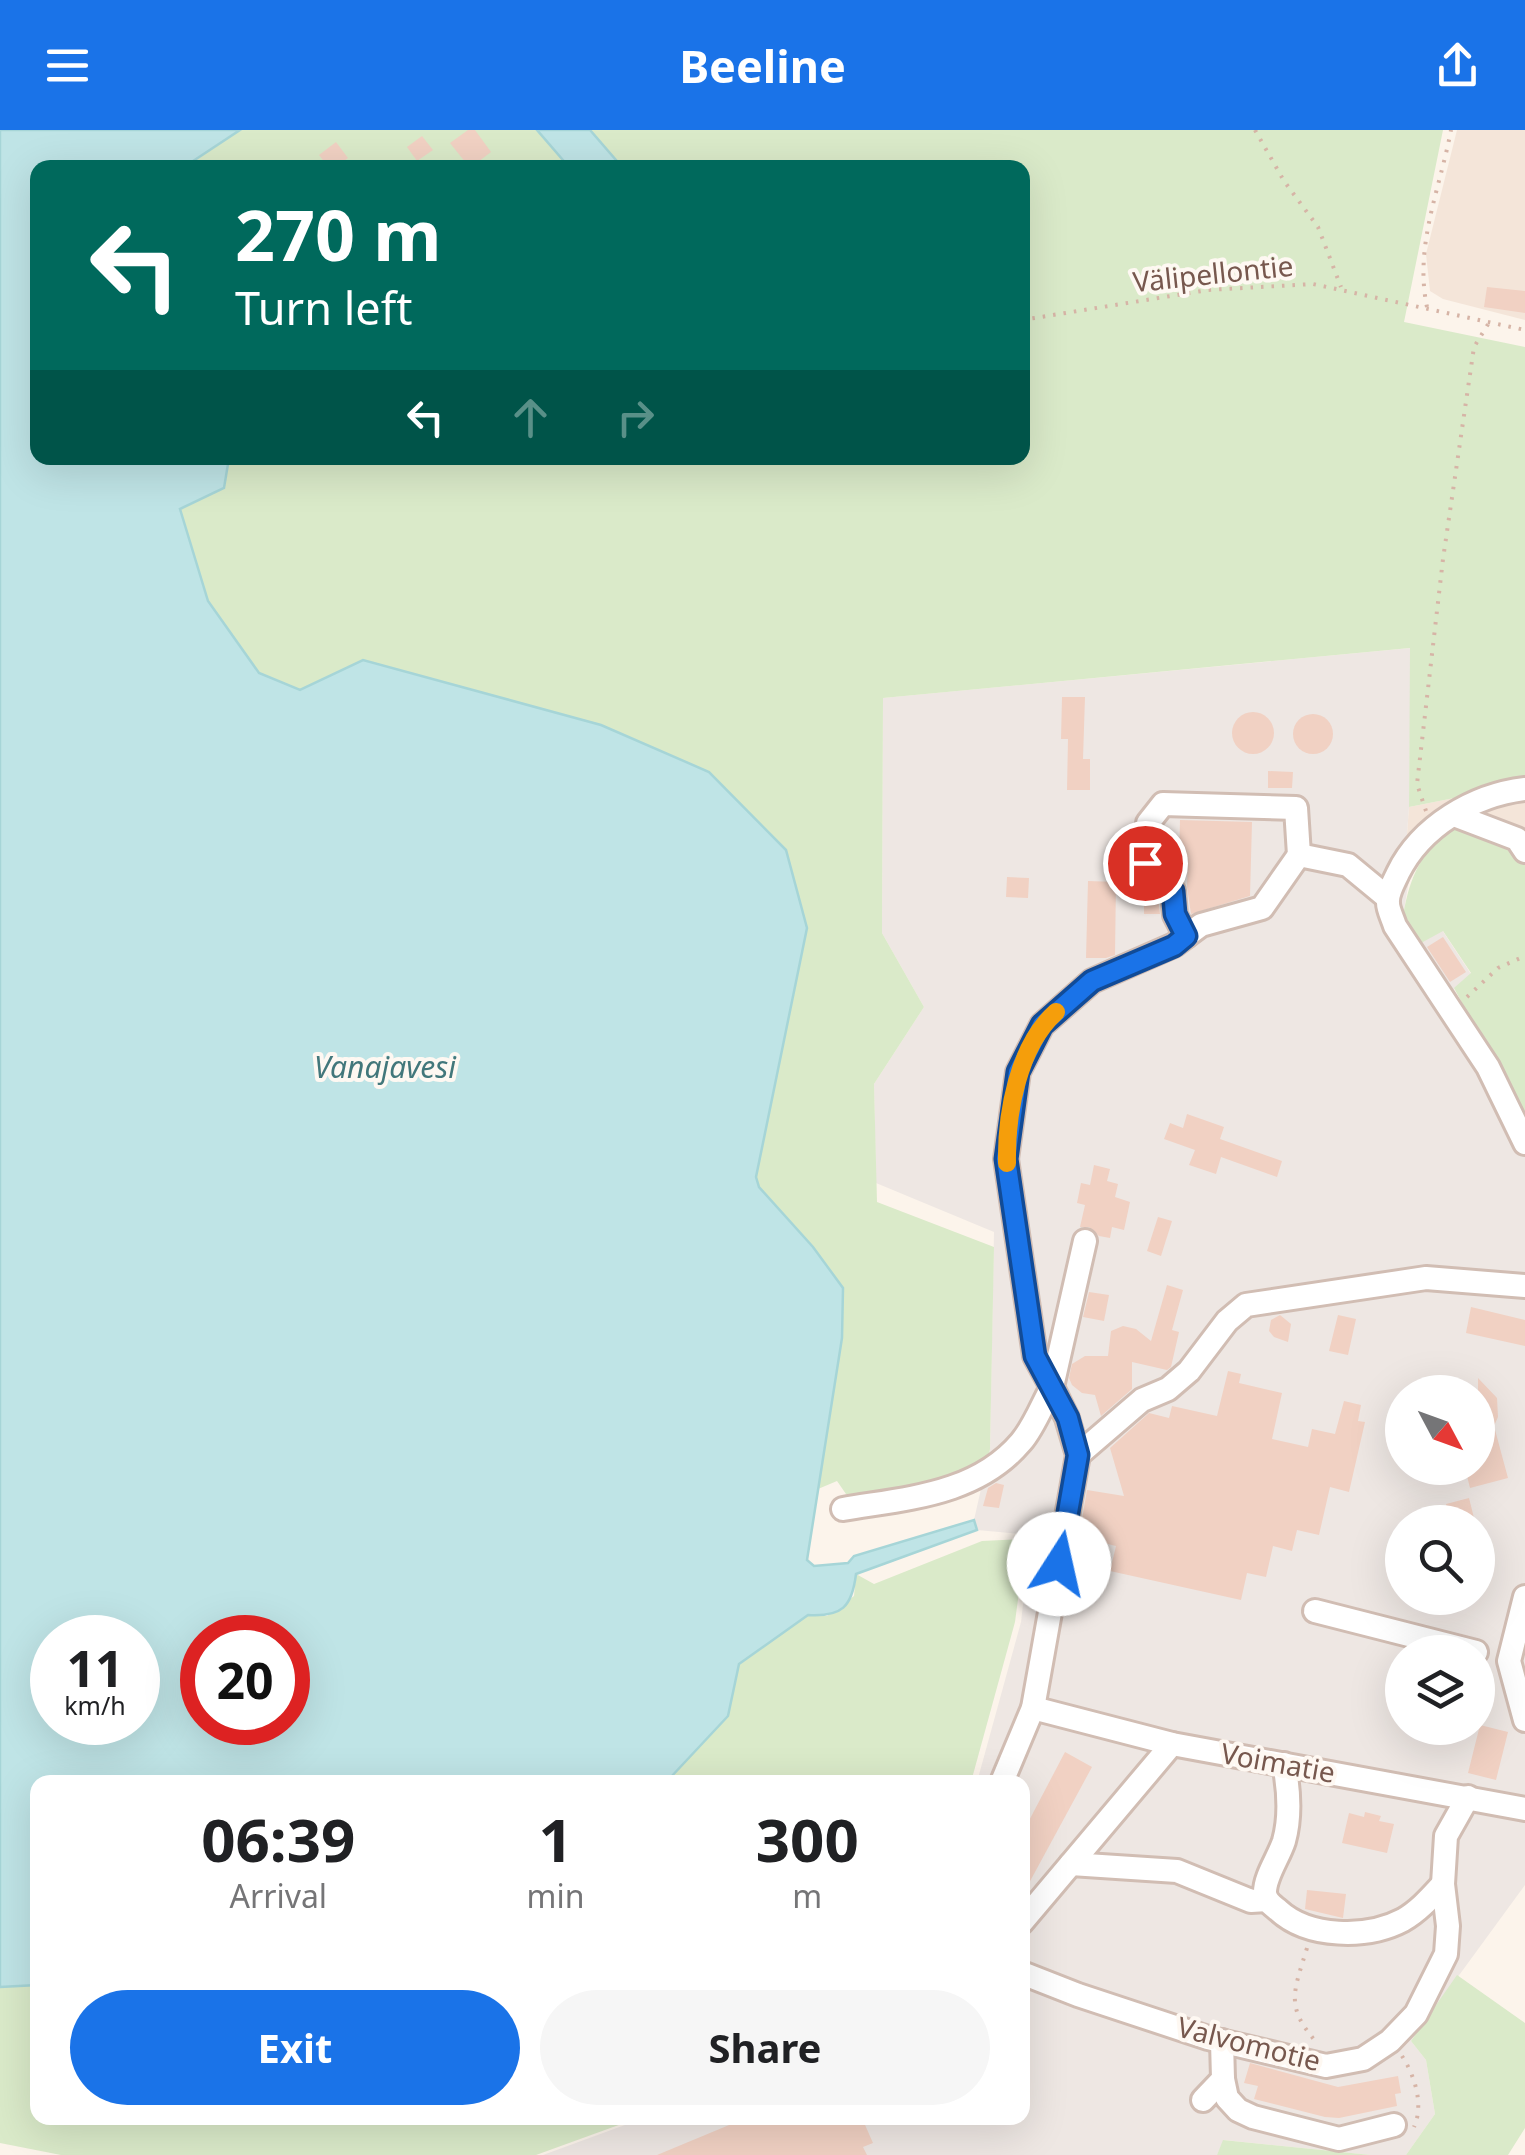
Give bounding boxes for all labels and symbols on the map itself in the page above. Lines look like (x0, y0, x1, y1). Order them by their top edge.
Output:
street label: Välipellontie (1131, 246, 1295, 300)
pin (1103, 821, 1188, 906)
water label: Vanajavesi (314, 1046, 457, 1087)
north arrow (1385, 1375, 1495, 1485)
position arrow (1007, 1512, 1111, 1616)
speed limit sign: 20 (180, 1615, 310, 1745)
street label: Voimatie (1218, 1733, 1338, 1791)
street label: Valvomotie (1174, 2007, 1325, 2079)

